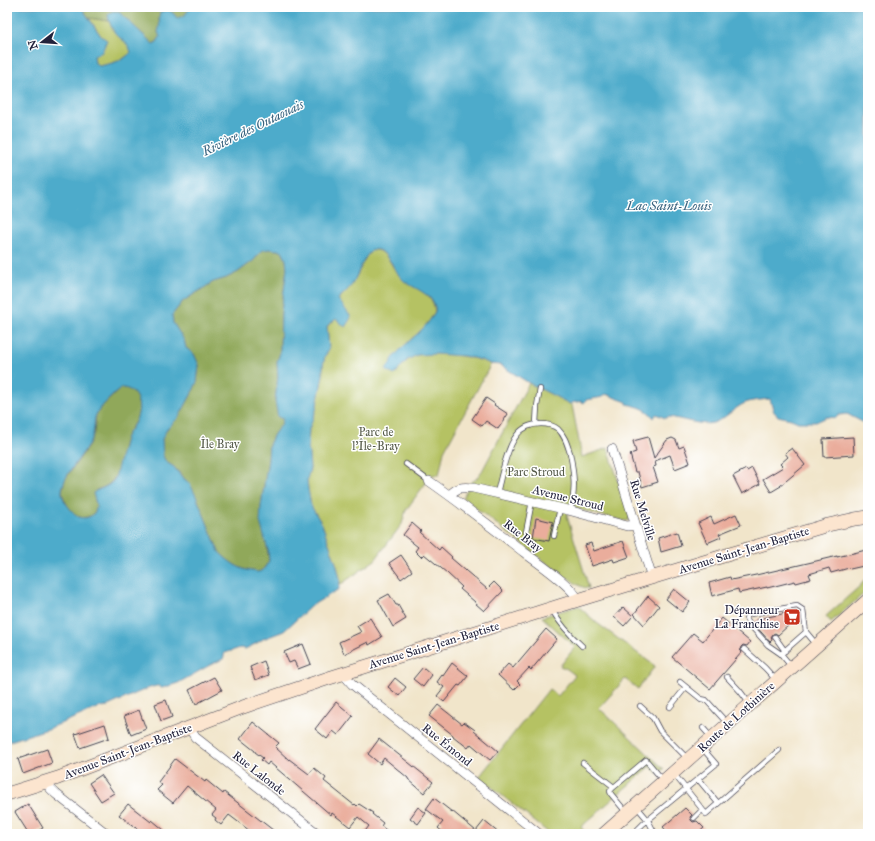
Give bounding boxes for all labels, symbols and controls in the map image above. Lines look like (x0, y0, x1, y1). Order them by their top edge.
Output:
north arrow (22, 22, 62, 62)
text: N (25, 38, 40, 51)
water label: Rivière des Outaouais (199, 96, 307, 160)
water label: Lac Saint-Louis (625, 198, 712, 214)
park label: Parc de l'Île-Bray (352, 425, 400, 453)
park label: Île Bray (201, 436, 240, 451)
park label: Parc Stroud (507, 465, 565, 479)
street label: Rue Melville (627, 478, 659, 542)
street label: Avenue Stroud (530, 482, 605, 514)
street label: Rue Bray (501, 517, 545, 556)
street label: Avenue Saint-Jean-Baptiste (676, 523, 811, 578)
place label: Dépanneur La Franchise (714, 603, 779, 631)
supermarket icon: Dépanneur La Franchise (782, 607, 802, 627)
street label: Avenue Saint-Jean-Baptiste (366, 618, 501, 673)
street label: Route de Lotbinière (695, 679, 777, 755)
street label: Rue Émond (419, 719, 476, 769)
street label: Avenue Saint-Jean-Baptiste (61, 720, 194, 783)
street label: Rue Lalonde (230, 748, 288, 798)

